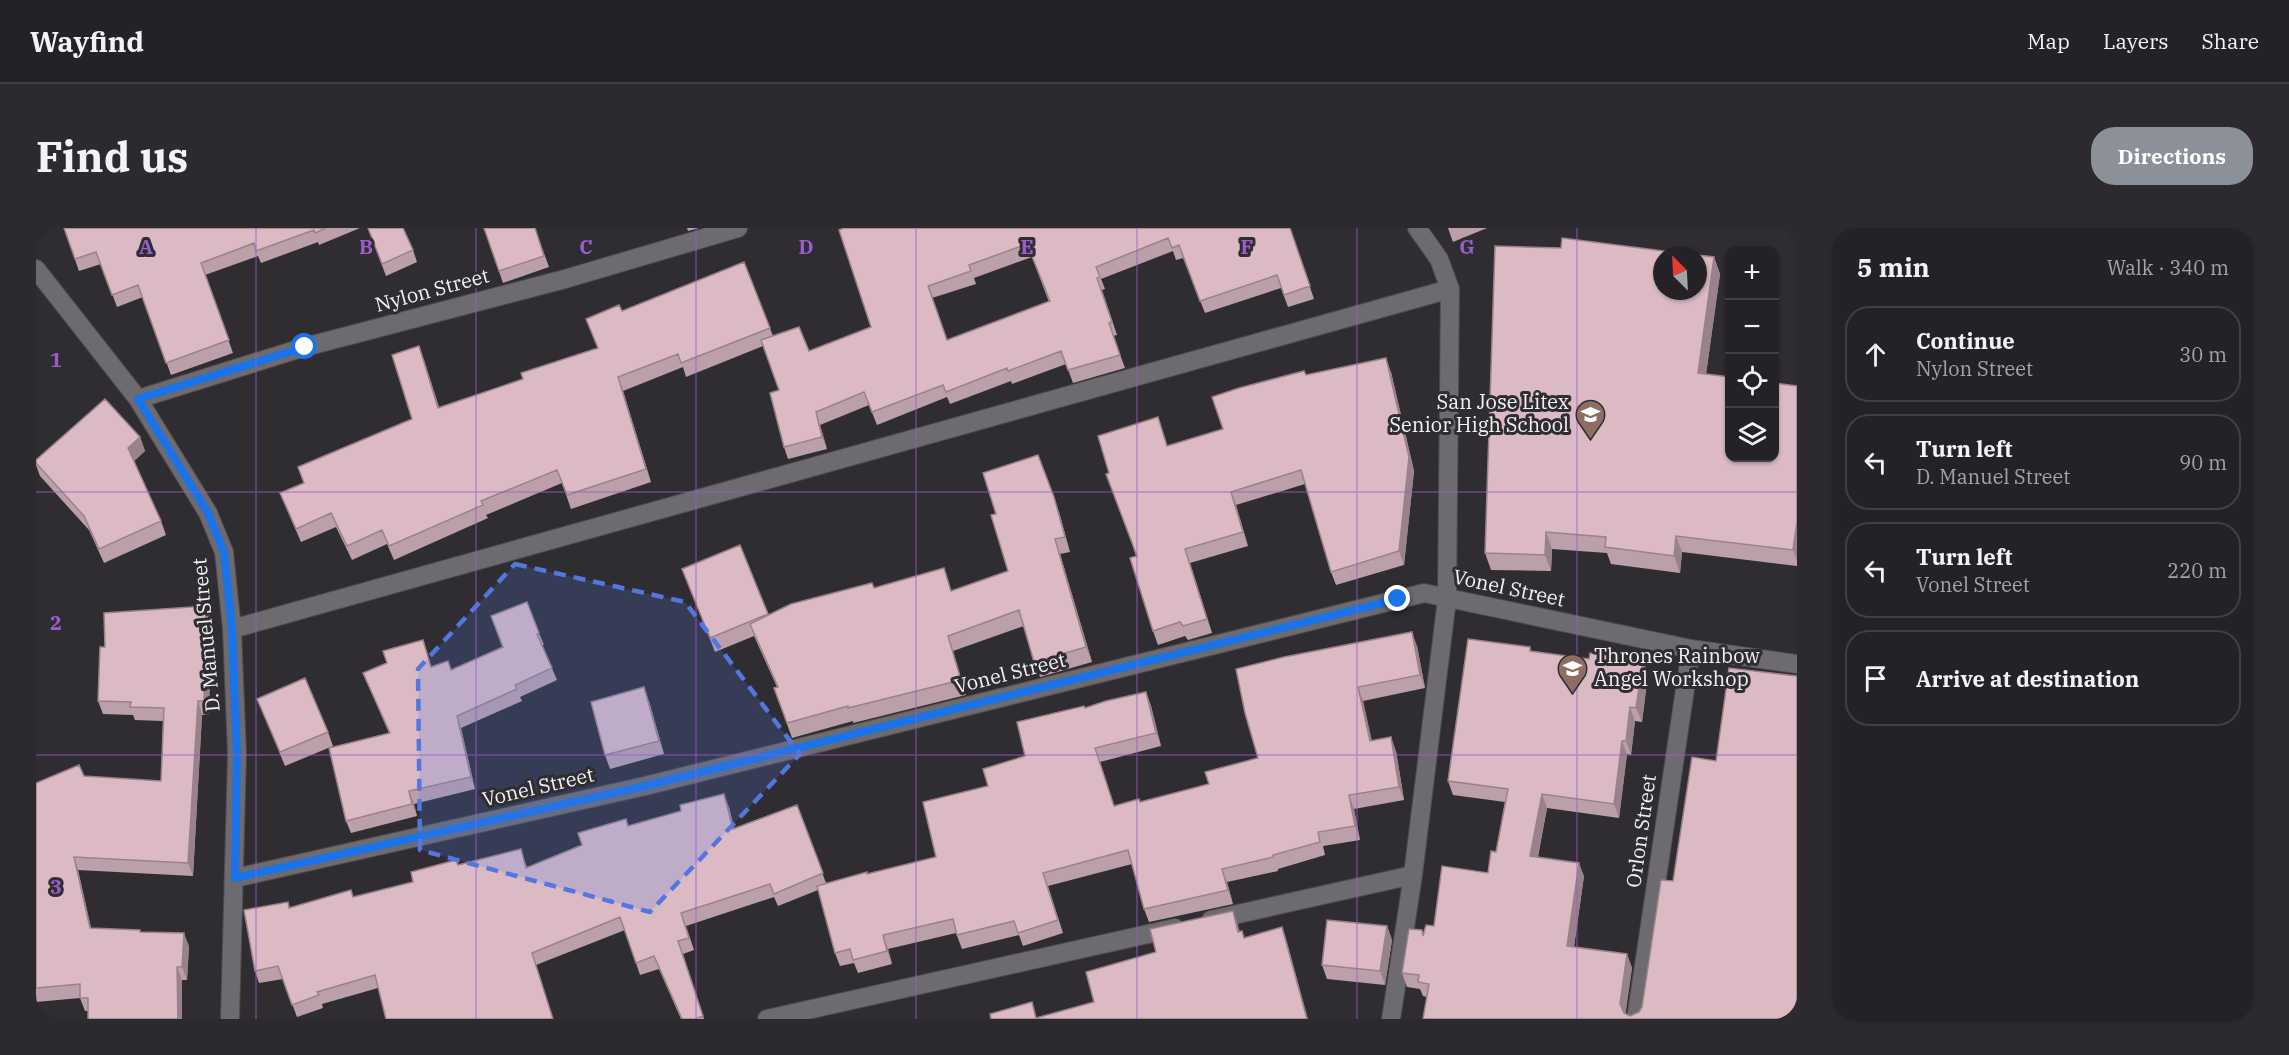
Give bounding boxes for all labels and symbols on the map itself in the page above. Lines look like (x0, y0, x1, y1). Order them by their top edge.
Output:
text: A (139, 233, 153, 260)
text: B (359, 233, 373, 260)
text: C (579, 233, 593, 260)
text: D (798, 233, 814, 260)
text: E (1020, 233, 1034, 260)
text: F (1241, 233, 1253, 260)
text: G (1459, 233, 1475, 260)
north arrow (1653, 246, 1707, 300)
street label: Nylon Street (372, 261, 492, 318)
route start (291, 333, 317, 359)
text: 1 (50, 346, 62, 373)
place label: San Jose Litex Senior High School (1389, 388, 1569, 438)
school or university icon: San Jose Litex Senior High School (1574, 398, 1606, 440)
street label: D. Manuel Street (185, 557, 226, 713)
street label: Vonel Street (1451, 562, 1568, 613)
route end (1384, 585, 1410, 611)
text: 2 (50, 609, 62, 636)
place label: Thrones Rainbow Angel Workshop (1594, 642, 1760, 692)
street label: Vonel Street (951, 646, 1068, 699)
school or university icon: Thrones Rainbow Angel Workshop (1557, 652, 1589, 694)
street label: Vonel Street (479, 761, 596, 812)
street label: Orlon Street (1619, 773, 1662, 889)
text: 3 (50, 873, 62, 900)

